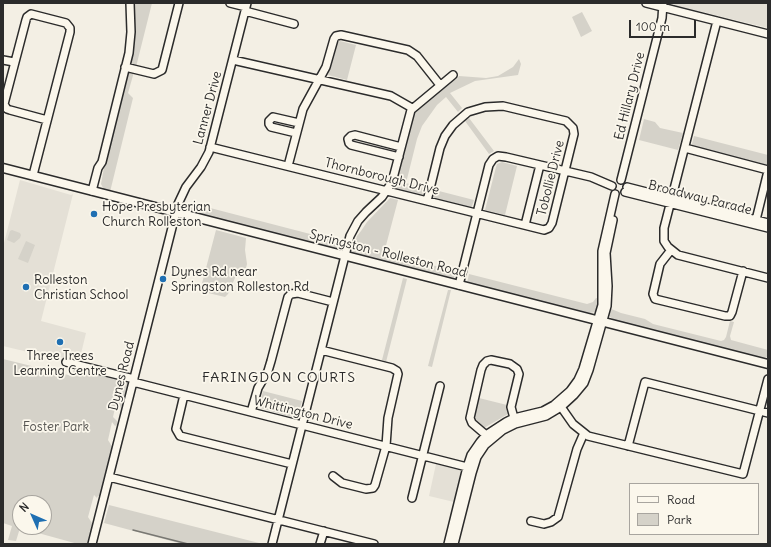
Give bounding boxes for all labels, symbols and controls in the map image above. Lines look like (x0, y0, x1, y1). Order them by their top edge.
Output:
scale bar (631, 12, 698, 38)
text: 100 m (636, 19, 670, 34)
street label: Ed Hillary Drive (612, 50, 648, 142)
street label: Lanner Drive (191, 69, 225, 147)
street label: Tobollie Drive (534, 139, 568, 217)
street label: Thornborough Drive (323, 155, 441, 199)
street label: Broadway Parade (647, 178, 753, 218)
place label: Hope Presbyterian Church Rolleston (102, 199, 211, 230)
marker: Hope Presbyterian Church Rolleston (89, 209, 99, 219)
street label: Springston - Rolleston Road (308, 227, 468, 281)
place label: Dynes Rd near Springston Rolleston Rd (171, 264, 309, 295)
place label: Rolleston Christian School (34, 272, 128, 303)
marker: Dynes Rd near Springston Rolleston Rd (158, 274, 168, 284)
marker: Rolleston Christian School (21, 282, 31, 292)
marker: Three Trees Learning Centre (55, 337, 65, 347)
street label: Dynes Road (106, 340, 138, 412)
place label: Three Trees Learning Centre (13, 348, 107, 379)
district label: FARINGDON COURTS (202, 370, 356, 386)
street label: Whittington Drive (252, 393, 354, 433)
park label: Foster Park (23, 419, 89, 435)
legend (629, 483, 759, 535)
text: Road (667, 492, 695, 507)
north arrow (12, 495, 52, 535)
text: N (17, 500, 32, 515)
text: Park (667, 512, 692, 527)

